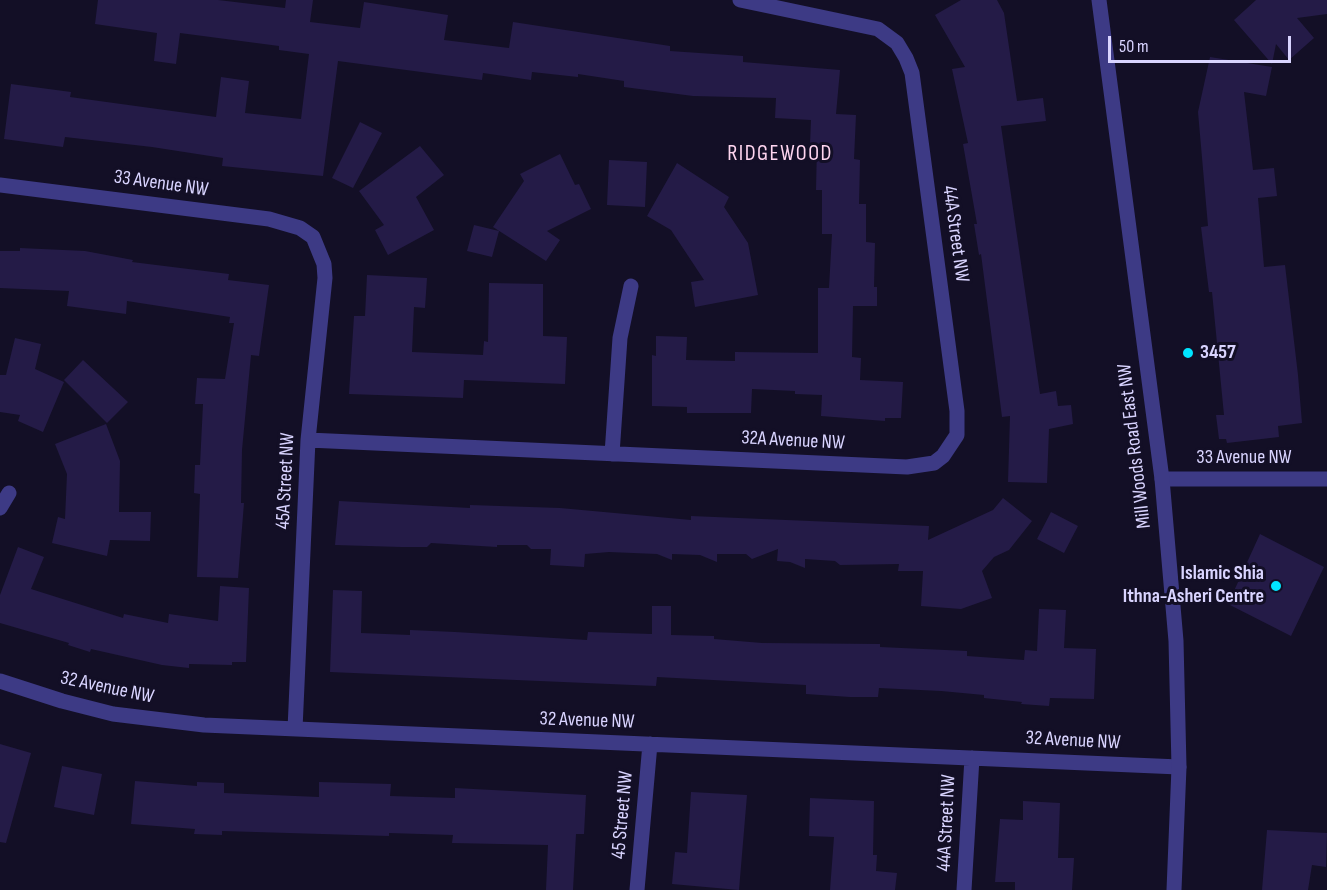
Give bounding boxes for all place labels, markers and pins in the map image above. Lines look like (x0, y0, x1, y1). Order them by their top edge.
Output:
place label: 3457 (1200, 341, 1236, 365)
marker: 3457 (1181, 346, 1195, 360)
place label: Islamic Shia Ithna-Asheri Centre (1123, 562, 1264, 609)
marker: Islamic Shia Ithna-Asheri Centre (1269, 579, 1283, 593)

